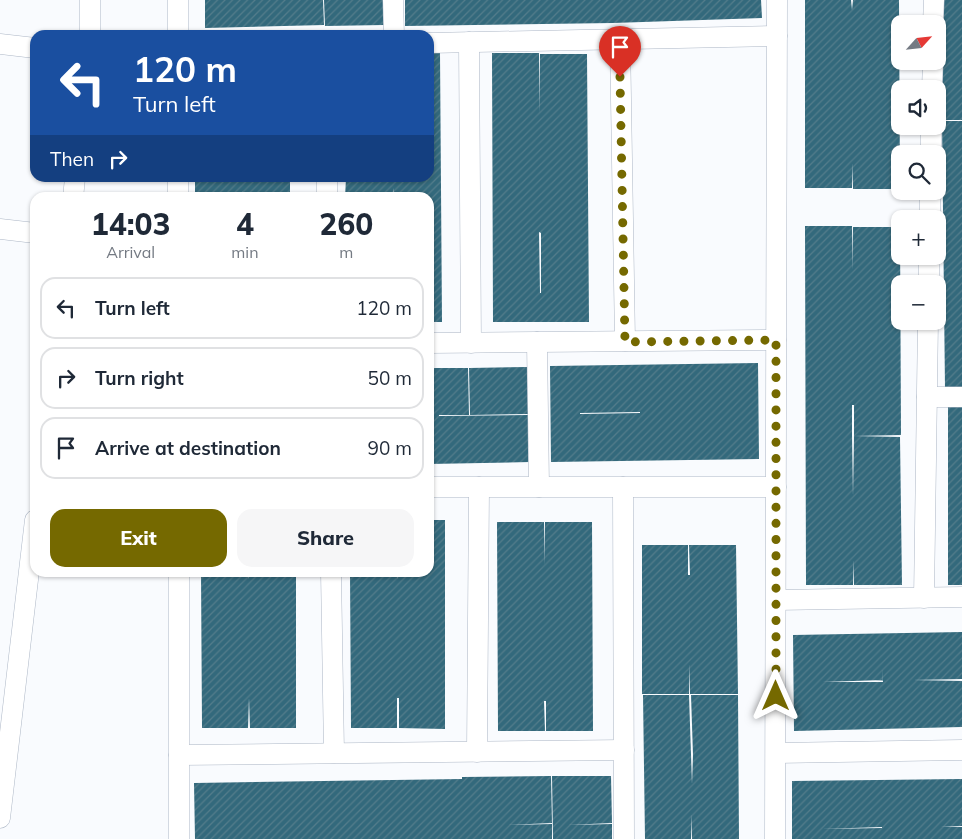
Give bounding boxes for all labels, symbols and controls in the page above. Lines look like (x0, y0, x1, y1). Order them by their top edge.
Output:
north arrow (891, 15, 946, 70)
map controls (891, 15, 946, 330)
pin (599, 26, 641, 77)
icon: arrive (606, 33, 634, 61)
text: 120 m (133, 47, 237, 91)
icon: left (50, 50, 115, 115)
button: sound (891, 80, 946, 135)
text: Turn left (133, 90, 216, 118)
icon: right (104, 145, 132, 173)
button: search (891, 145, 946, 200)
text: Then (50, 147, 94, 171)
text: 14:03 (91, 205, 171, 243)
text: 4 (236, 205, 254, 243)
text: 260 (319, 205, 373, 243)
button: + (891, 210, 946, 265)
text: Arrival (106, 242, 155, 262)
text: min (231, 242, 259, 262)
text: m (339, 242, 353, 262)
button: − (891, 275, 946, 330)
icon: left (52, 294, 80, 322)
text: Turn left (95, 296, 170, 320)
text: 120 m (356, 296, 412, 320)
icon: right (52, 364, 80, 392)
text: Turn right (95, 366, 184, 390)
text: 50 m (368, 366, 412, 390)
icon: arrive (52, 434, 80, 462)
text: Arrive at destination (95, 436, 281, 460)
text: 90 m (368, 436, 412, 460)
button: Exit (50, 509, 227, 567)
button: Share (237, 509, 414, 567)
position arrow (749, 669, 801, 721)

